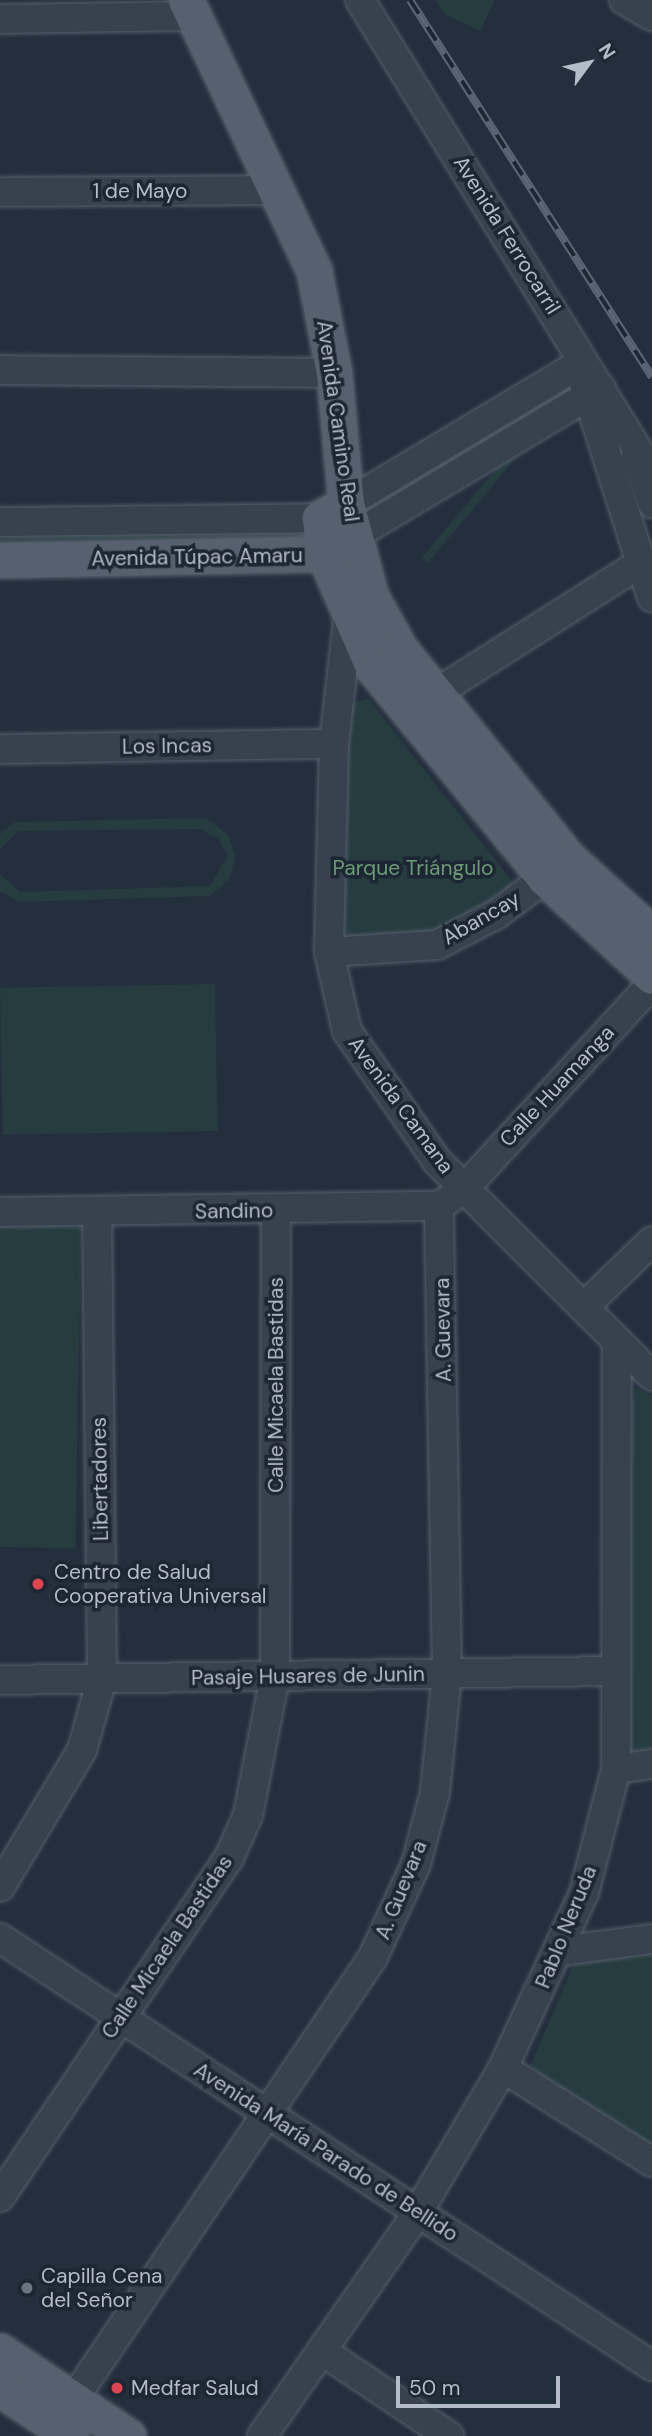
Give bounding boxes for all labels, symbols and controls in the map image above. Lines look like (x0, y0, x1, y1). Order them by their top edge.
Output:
north arrow (554, 28, 624, 98)
text: N (593, 39, 621, 64)
street label: Avenida Ferrocarril (448, 151, 566, 319)
street label: 1 de Mayo (93, 178, 187, 204)
street label: Avenida Camino Real (311, 319, 365, 523)
street label: Avenida Túpac Amaru (91, 543, 303, 571)
street label: Los Incas (122, 733, 212, 759)
park label: Parque Triángulo (333, 855, 493, 881)
street label: Abancay (438, 886, 524, 950)
street label: Calle Huamanga (494, 1020, 620, 1152)
street label: Avenida Camana (343, 1032, 459, 1178)
street label: Sandino (195, 1198, 273, 1224)
street label: Calle Micaela Bastidas (263, 1277, 289, 1493)
street label: A. Guevara (429, 1278, 457, 1382)
street label: Libertadores (86, 1417, 114, 1541)
place label: Centro de Salud Cooperativa Universal (54, 1559, 266, 1609)
marker: Centro de Salud Cooperativa Universal (28, 1574, 48, 1594)
street label: Pasaje Husares de Junin (191, 1661, 425, 1691)
street label: A. Guevara (370, 1837, 432, 1943)
street label: Calle Micaela Bastidas (96, 1851, 238, 2043)
street label: Pablo Neruda (530, 1862, 602, 1992)
street label: Avenida María Parado de Bellido (189, 2057, 463, 2247)
place label: Capilla Cena del Señor (41, 2263, 163, 2313)
marker: Capilla Cena del Señor (19, 2280, 35, 2296)
scale bar (400, 2362, 564, 2406)
text: 50 m (409, 2374, 460, 2402)
place label: Medfar Salud (131, 2375, 259, 2401)
marker: Medfar Salud (109, 2380, 125, 2396)

